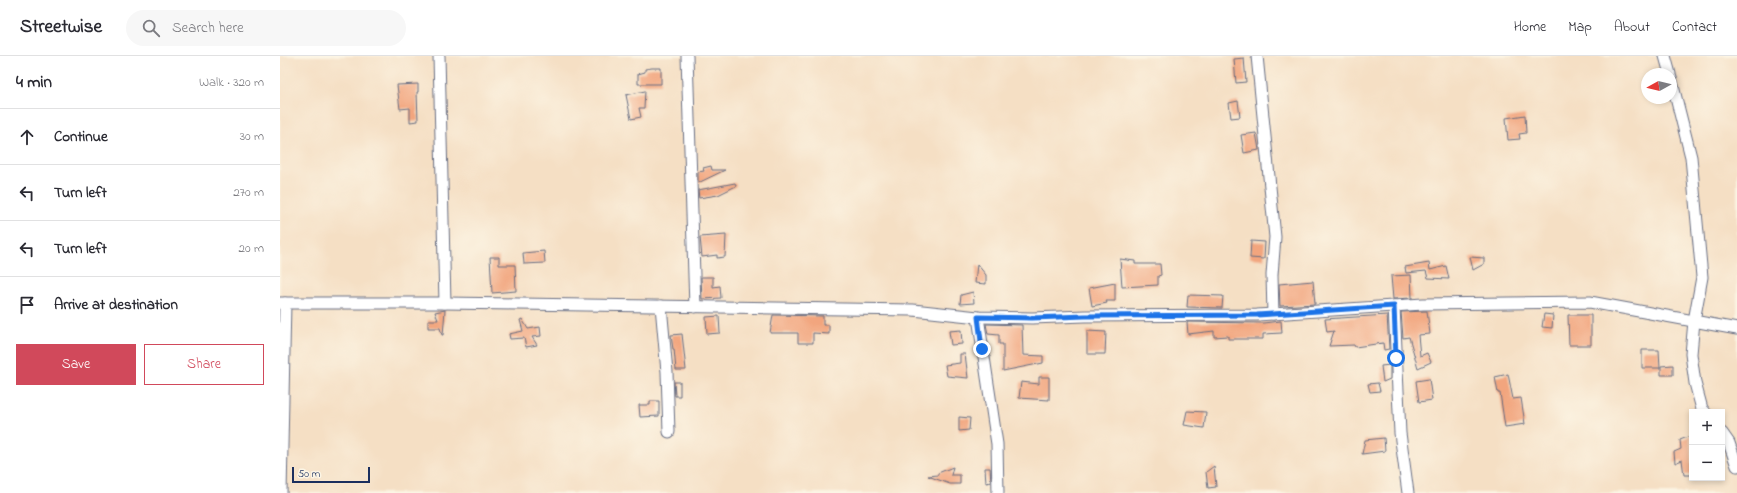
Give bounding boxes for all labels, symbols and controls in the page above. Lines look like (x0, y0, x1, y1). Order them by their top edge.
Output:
search box (126, 10, 406, 46)
text: Streetwise (20, 14, 102, 41)
icon: search (140, 17, 162, 39)
text: Search here (172, 17, 244, 39)
text: Home (1514, 17, 1546, 38)
text: Map (1568, 17, 1592, 38)
text: About (1614, 17, 1650, 38)
text: Contact (1672, 17, 1717, 38)
north arrow (1641, 68, 1677, 104)
text: 4 min (16, 70, 52, 95)
text: Walk · 320 m (199, 73, 264, 92)
icon: ahead (16, 126, 38, 148)
text: Continue (54, 126, 108, 148)
text: 30 m (240, 127, 264, 146)
icon: left (16, 182, 38, 204)
text: Turn left (54, 182, 107, 204)
text: 270 m (233, 183, 264, 202)
icon: left (16, 238, 38, 260)
text: Turn left (54, 238, 107, 260)
text: 20 m (239, 239, 264, 258)
icon: arrive (16, 294, 38, 316)
text: Arrive at destination (54, 294, 178, 316)
route end (973, 340, 991, 358)
button: Save (16, 344, 136, 385)
button: Share (144, 344, 264, 385)
route start (1387, 349, 1405, 367)
map controls (1689, 409, 1725, 481)
button: + (1689, 409, 1725, 445)
button: − (1689, 445, 1725, 481)
scale bar (292, 465, 370, 484)
text: 50 m (298, 466, 320, 482)

